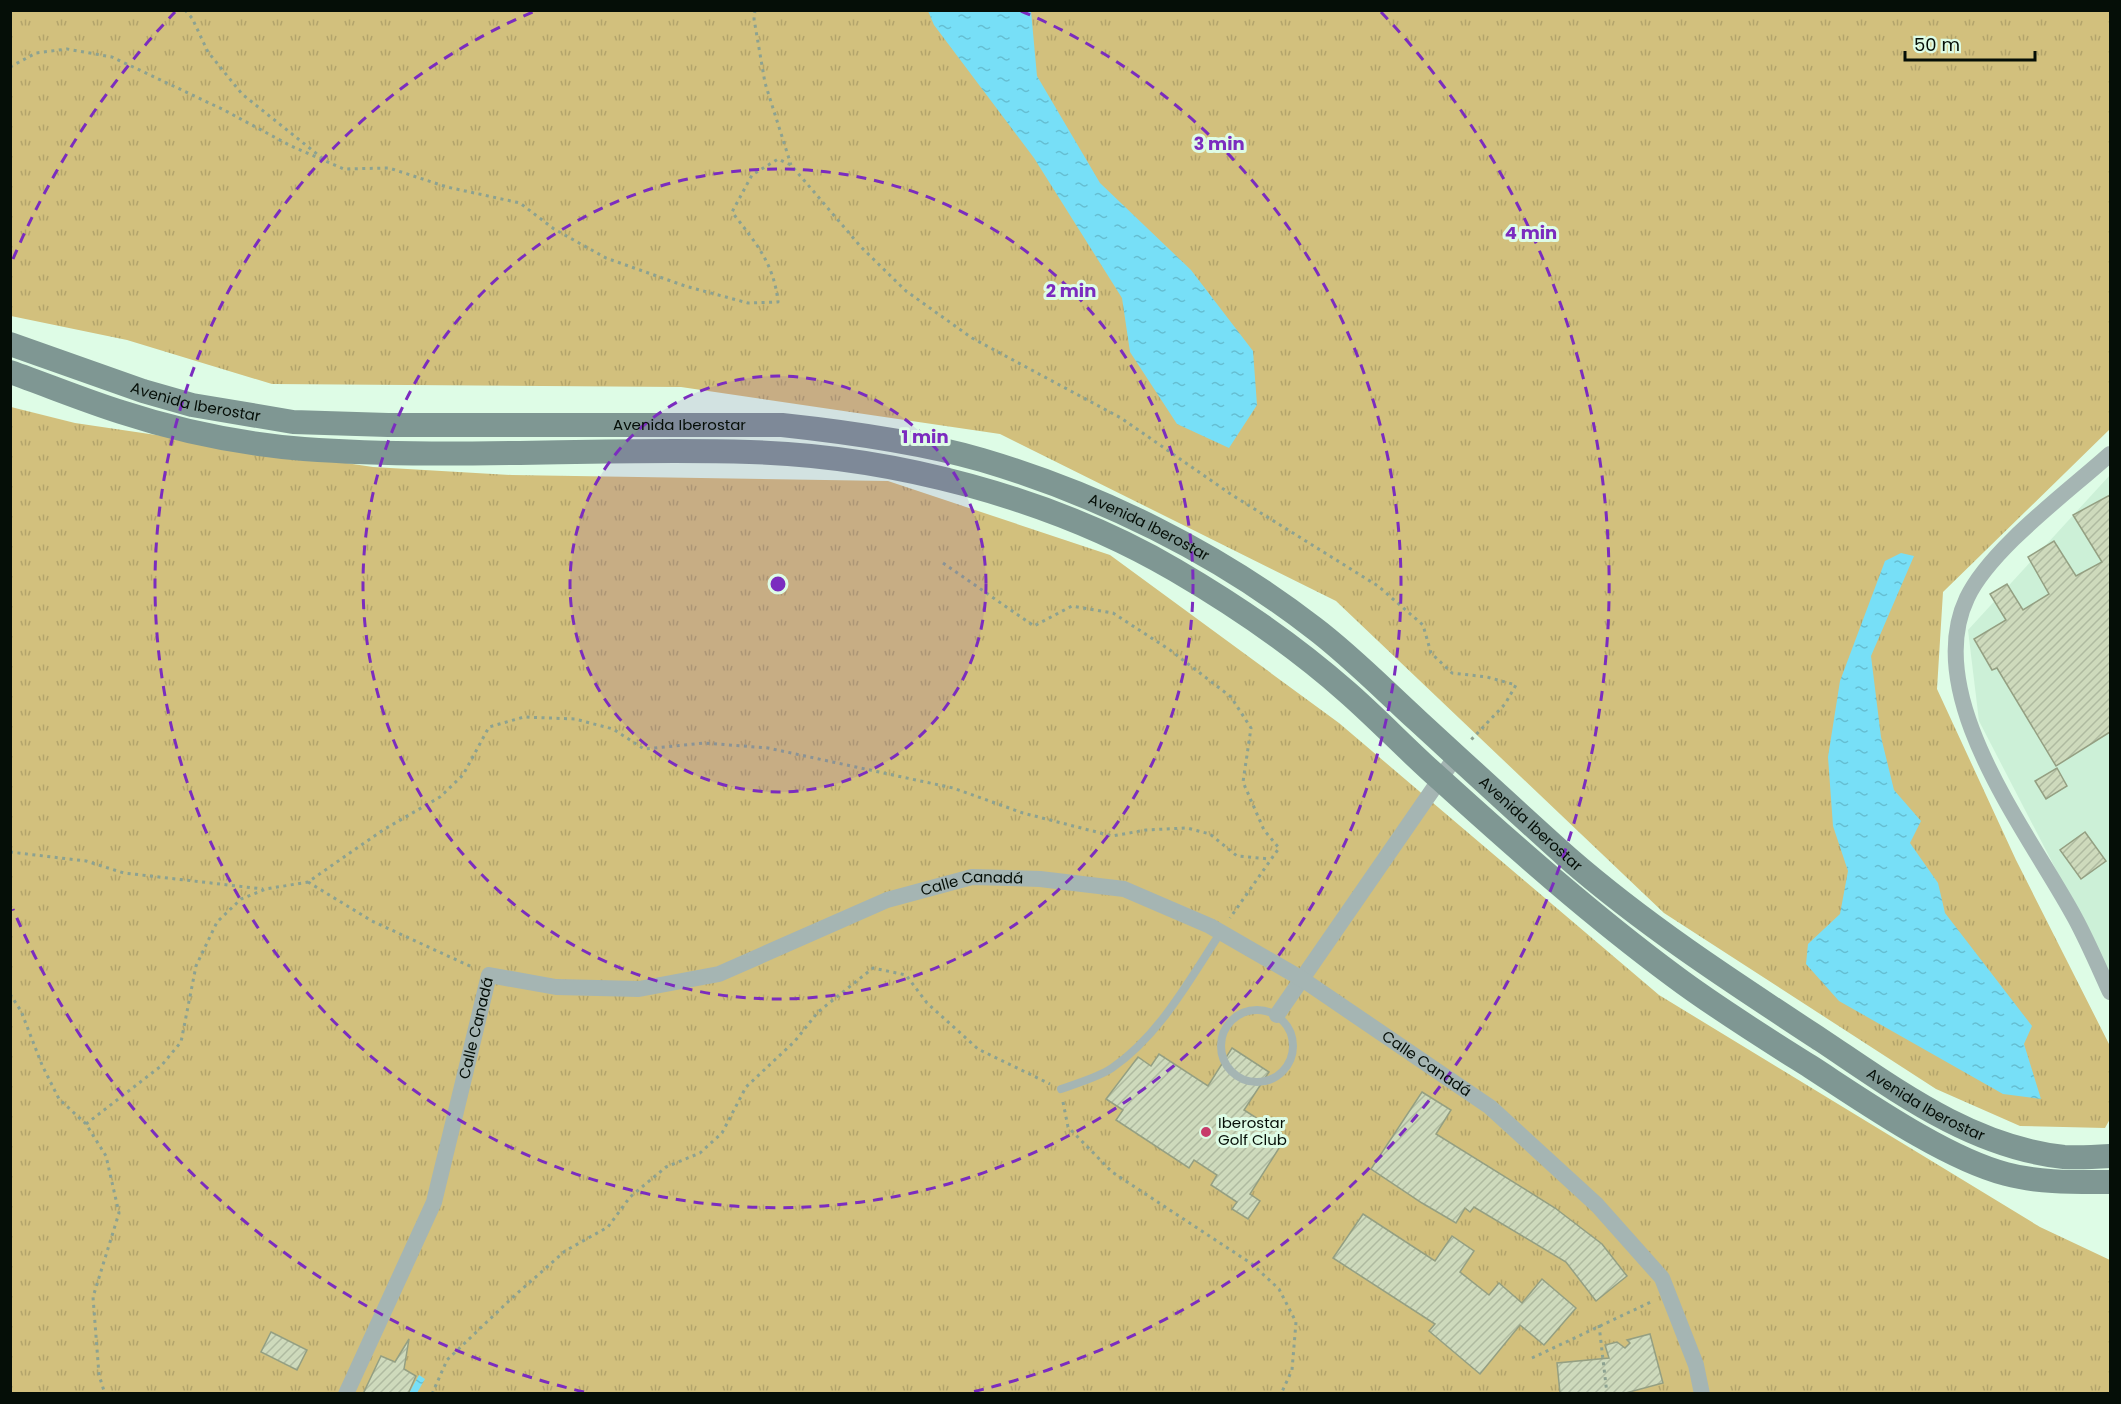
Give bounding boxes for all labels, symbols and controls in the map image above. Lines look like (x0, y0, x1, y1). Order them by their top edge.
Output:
scale bar (1905, 24, 2036, 62)
text: 50 m (1914, 32, 1960, 57)
text: 3 min (1193, 131, 1245, 156)
text: 4 min (1505, 220, 1557, 245)
text: 2 min (1046, 278, 1096, 303)
street label: Avenida Iberostar (128, 376, 263, 426)
street label: Avenida Iberostar (613, 414, 746, 435)
text: 1 min (901, 424, 949, 449)
street label: Avenida Iberostar (1085, 488, 1214, 566)
centre of rings (768, 574, 788, 594)
street label: Avenida Iberostar (1475, 771, 1587, 876)
street label: Calle Canadá (918, 866, 1024, 900)
street label: Calle Canadá (453, 975, 498, 1081)
street label: Calle Canadá (1378, 1025, 1476, 1101)
street label: Avenida Iberostar (1863, 1063, 1989, 1146)
place label: Iberostar Golf Club (1218, 1112, 1287, 1150)
marker: Iberostar Golf Club (1199, 1125, 1213, 1139)

